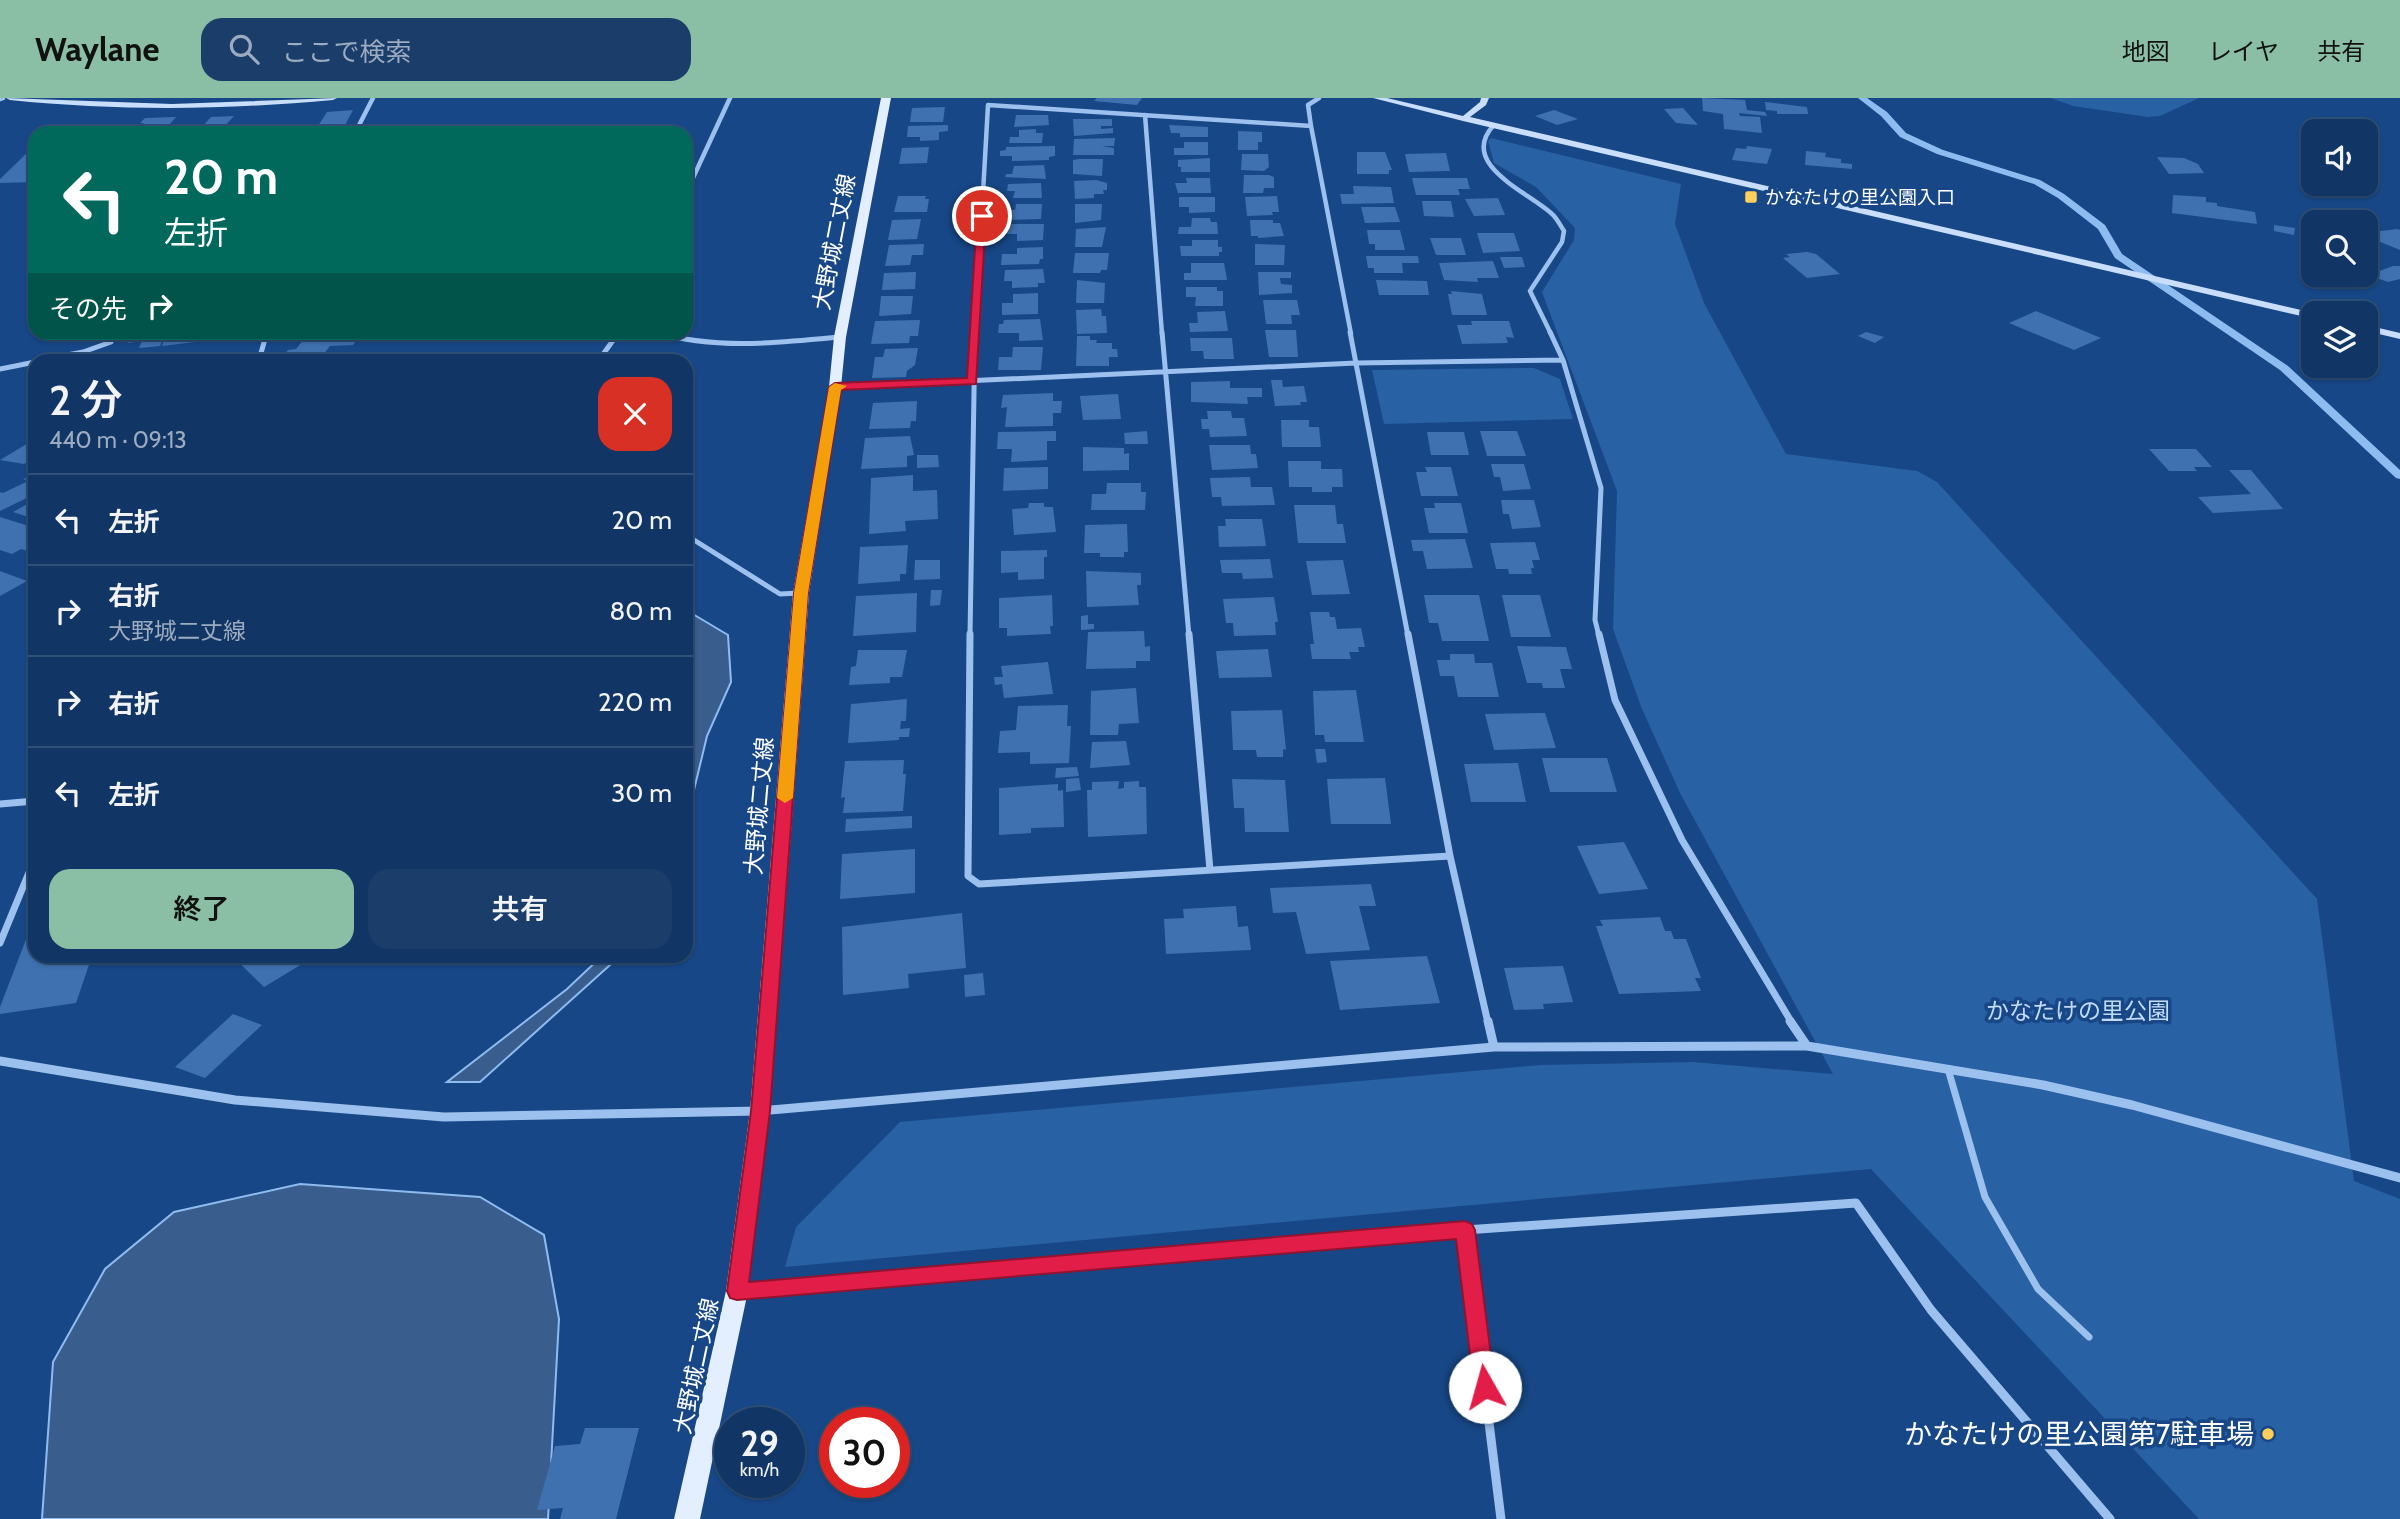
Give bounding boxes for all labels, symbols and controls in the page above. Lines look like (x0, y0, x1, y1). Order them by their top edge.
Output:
search box (201, 18, 691, 81)
text: Waylane (35, 29, 159, 69)
icon: search (225, 30, 263, 68)
text: ここで検索 (281, 36, 411, 68)
text: 地図 (2122, 37, 2170, 66)
text: レイヤ (2208, 37, 2279, 66)
text: 共有 (2317, 37, 2365, 66)
map controls (2301, 119, 2378, 378)
button: sound (2301, 119, 2378, 196)
text: 20 m (164, 147, 278, 206)
icon: left (49, 154, 140, 245)
street label: 大野城二丈線 (807, 172, 861, 312)
pin (952, 186, 1012, 246)
place label: かなたけの里公園入口 (1765, 186, 1955, 209)
marker: かなたけの里公園入口 (1743, 189, 1759, 205)
icon: arrive (963, 197, 1001, 235)
button: search (2301, 210, 2378, 287)
text: 左折 (164, 213, 228, 252)
icon: right (141, 287, 179, 325)
text: その先 (49, 293, 127, 325)
button: layers (2301, 301, 2378, 378)
text: 2 分 (49, 374, 123, 426)
button: close (598, 377, 672, 451)
text: 440 m · 09:13 (49, 426, 187, 454)
icon: left (49, 501, 87, 539)
text: 20 m (612, 504, 672, 536)
text: 左折 (108, 506, 160, 538)
text: 右折 (108, 580, 160, 612)
icon: right (49, 592, 87, 630)
text: 80 m (609, 595, 672, 627)
text: 大野城二丈線 (108, 617, 246, 645)
icon: right (49, 683, 87, 721)
text: 220 m (598, 686, 672, 718)
text: 右折 (108, 688, 160, 720)
street label: 大野城二丈線 (739, 736, 779, 876)
icon: left (49, 774, 87, 812)
text: 30 m (611, 777, 672, 809)
text: 左折 (108, 779, 160, 811)
button: 終了 (49, 869, 354, 949)
button: 共有 (368, 869, 672, 949)
park label: かなたけの里公園 (1986, 997, 2170, 1025)
street label: 大野城二丈線 (668, 1296, 724, 1436)
position arrow (1448, 1350, 1522, 1424)
speed limit sign: 30 (819, 1407, 910, 1498)
place label: かなたけの里公園第7駐車場 (1904, 1417, 2254, 1451)
text: 29 (740, 1422, 779, 1465)
marker: かなたけの里公園第7駐車場 (2260, 1426, 2276, 1442)
text: km/h (740, 1459, 779, 1481)

